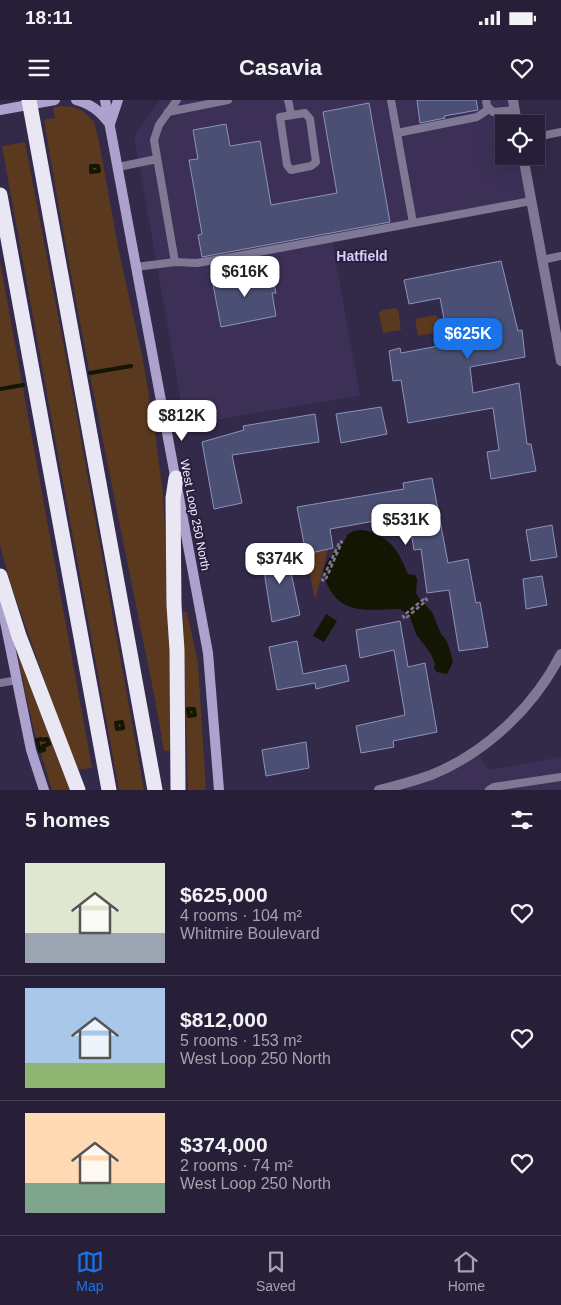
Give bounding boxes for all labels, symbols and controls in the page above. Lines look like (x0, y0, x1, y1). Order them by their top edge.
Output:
text: 18:11 (25, 7, 73, 28)
icon: menu (25, 54, 53, 82)
icon: heart (508, 54, 536, 82)
text: Casavia (239, 55, 322, 80)
map controls (495, 115, 545, 165)
button: locate (495, 115, 545, 165)
district label: Hatfield (336, 248, 388, 264)
pin: $616K (210, 256, 280, 298)
text: $616K (221, 263, 269, 280)
pin: $625K (433, 318, 503, 360)
text: $625K (444, 325, 492, 342)
pin: $812K (147, 400, 217, 442)
text: $812K (158, 407, 206, 424)
street label: West Loop 250 North (177, 458, 213, 572)
pin: $531K (371, 504, 441, 546)
text: $531K (382, 511, 430, 528)
pin: $374K (245, 542, 315, 585)
text: $374K (256, 550, 304, 567)
icon: filters (508, 806, 536, 834)
text: 5 homes (25, 808, 110, 831)
icon: home (65, 883, 125, 943)
text: $625,000 (180, 883, 268, 906)
icon: heart (508, 899, 536, 927)
text: 4 rooms · 104 m² (180, 907, 302, 924)
text: Whitmire Boulevard (180, 925, 320, 942)
icon: home (65, 1008, 125, 1068)
text: $812,000 (180, 1008, 268, 1031)
icon: heart (508, 1024, 536, 1052)
text: 5 rooms · 153 m² (180, 1032, 302, 1049)
text: West Loop 250 North (180, 1050, 331, 1067)
icon: home (65, 1133, 125, 1193)
text: $374,000 (180, 1133, 268, 1156)
icon: heart (508, 1149, 536, 1177)
text: 2 rooms · 74 m² (180, 1157, 293, 1174)
text: West Loop 250 North (180, 1175, 331, 1192)
tab: Map (76, 1248, 104, 1294)
tab: Saved (256, 1248, 296, 1294)
tab: Home (448, 1248, 485, 1294)

